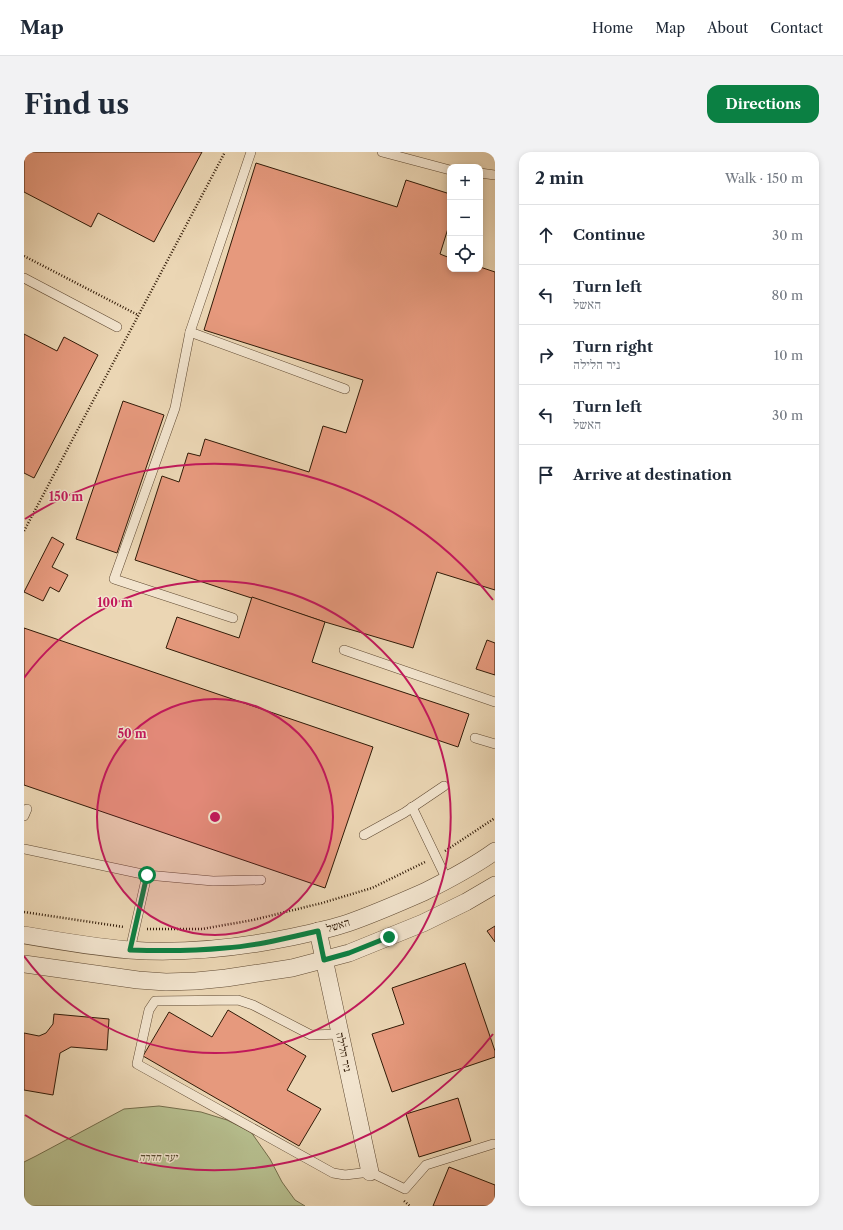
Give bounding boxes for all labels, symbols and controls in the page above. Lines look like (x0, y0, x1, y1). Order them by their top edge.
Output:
text: Map (20, 16, 64, 39)
text: Home (592, 19, 633, 37)
text: Map (655, 19, 685, 37)
text: About (707, 19, 748, 37)
text: Contact (770, 19, 823, 37)
button: Directions (707, 85, 819, 123)
text: Find us (24, 87, 129, 121)
map controls (447, 164, 483, 272)
button: + (447, 164, 483, 200)
text: 2 min (535, 168, 584, 188)
text: Walk · 150 m (725, 170, 803, 186)
button: − (447, 200, 483, 236)
icon: ahead (535, 224, 557, 246)
text: Continue (573, 225, 645, 244)
text: 30 m (772, 227, 803, 243)
button: locate (447, 236, 483, 272)
text: Turn left (573, 277, 642, 296)
icon: left (535, 284, 557, 306)
text: 80 m (771, 287, 803, 303)
text: האשל (573, 296, 601, 312)
text: Turn right (573, 337, 653, 356)
icon: right (535, 344, 557, 366)
text: 10 m (774, 347, 803, 363)
text: ניר הלילה (573, 356, 620, 372)
text: Turn left (573, 397, 642, 416)
icon: left (535, 404, 557, 426)
text: 30 m (772, 407, 803, 423)
text: האשל (573, 416, 601, 432)
icon: arrive (535, 464, 557, 486)
text: Arrive at destination (573, 465, 732, 484)
text: 150 m (49, 489, 83, 504)
text: 100 m (97, 595, 133, 610)
text: 50 m (117, 726, 147, 741)
centre of rings (208, 810, 222, 824)
route start (138, 866, 156, 884)
street label: האשל (325, 915, 352, 935)
route end (380, 928, 398, 946)
street label: ניר הלילה (333, 1031, 355, 1073)
park label: יער חדרה (139, 1150, 178, 1164)

